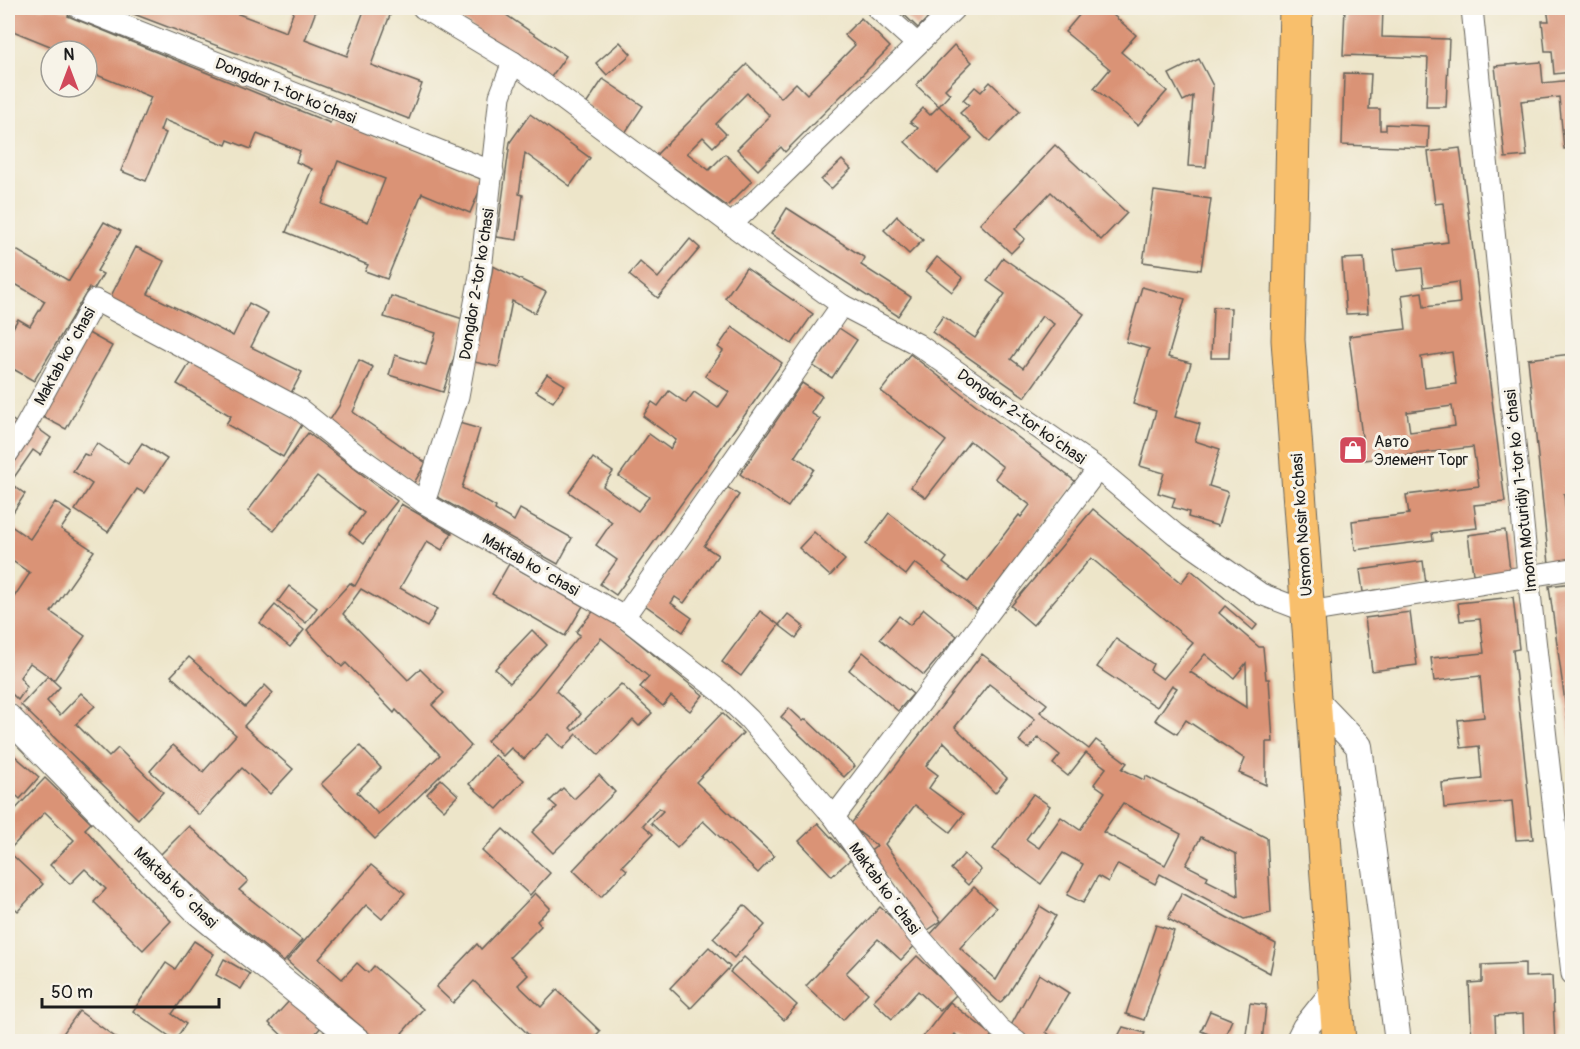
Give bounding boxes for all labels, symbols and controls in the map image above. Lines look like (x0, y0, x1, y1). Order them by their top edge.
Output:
north arrow (39, 39, 99, 99)
text: N (64, 45, 75, 65)
street label: Dongdor 1-tor koʼchasi (212, 54, 359, 128)
street label: Dongdor 2-tor koʼchasi (455, 207, 499, 361)
street label: Maktab koʻchasi (30, 304, 100, 409)
street label: Dongdor 2-tor koʼchasi (953, 365, 1090, 469)
street label: Imom Moturidiy 1-tor koʻchasi (1500, 388, 1542, 593)
place label: Авто Элемент Торг (1374, 432, 1469, 470)
shop icon: Авто Элемент Торг (1337, 434, 1369, 466)
street label: Usmon Nosir ko‘chasi (1287, 453, 1317, 597)
street label: Maktab koʻchasi (478, 529, 583, 601)
street label: Maktab koʻchasi (844, 839, 924, 939)
street label: Maktab koʻchasi (129, 843, 221, 933)
scale bar (42, 971, 219, 1009)
text: 50 m (51, 981, 93, 1004)

